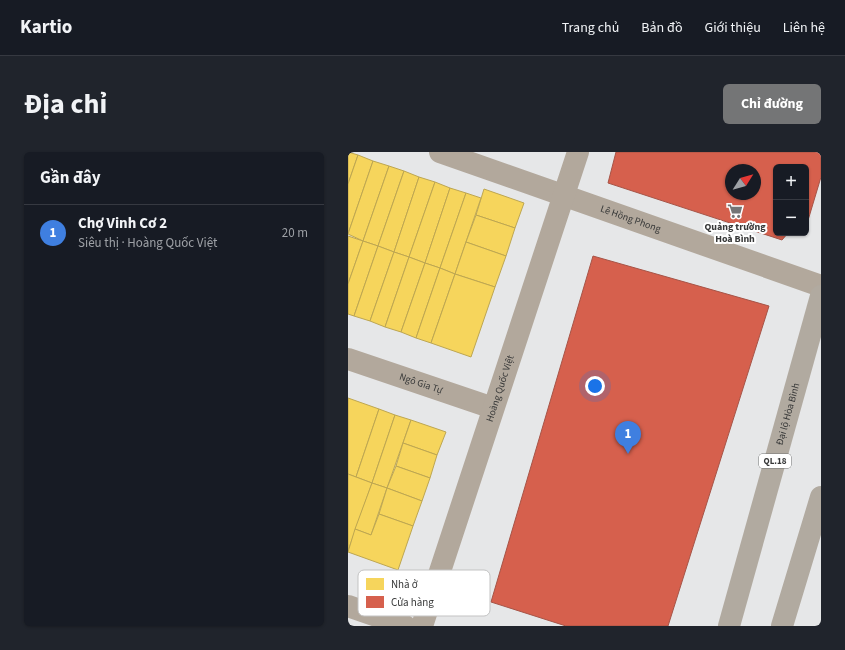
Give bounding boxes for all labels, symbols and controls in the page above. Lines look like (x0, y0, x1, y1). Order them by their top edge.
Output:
text: Kartio (20, 14, 72, 41)
text: Trang chủ (562, 18, 619, 38)
text: Bản đồ (641, 18, 683, 38)
text: Giới thiệu (705, 18, 761, 38)
text: Liên hệ (783, 18, 825, 38)
text: Địa chỉ (24, 84, 107, 124)
button: Chỉ đường (723, 84, 821, 124)
north arrow (725, 164, 761, 200)
map controls (773, 164, 809, 236)
button: + (773, 164, 809, 200)
text: Gần đây (40, 166, 101, 190)
button: − (773, 200, 809, 236)
street label: Lê Hồng Phong (598, 202, 663, 236)
supermarket icon: Quảng trường Hoà Bình (726, 202, 744, 220)
text: Chợ Vinh Cơ 2 (78, 213, 167, 234)
place label: Quảng trường Hoà Bình (705, 220, 766, 246)
text: 1 (50, 224, 56, 242)
text: 20 m (282, 224, 308, 242)
text: Siêu thị · Hoàng Quốc Việt (78, 234, 217, 252)
street label: Hoàng Quốc Việt (483, 353, 518, 424)
street label: Ngô Gia Tự (397, 370, 445, 398)
your location (585, 376, 605, 396)
street label: Đại lộ Hòa Bình (773, 381, 803, 447)
pin: 1 (615, 421, 641, 454)
road number: QL.18 (759, 454, 791, 468)
legend (358, 570, 490, 616)
text: Nhà ở (391, 577, 418, 592)
text: Cửa hàng (391, 595, 434, 610)

